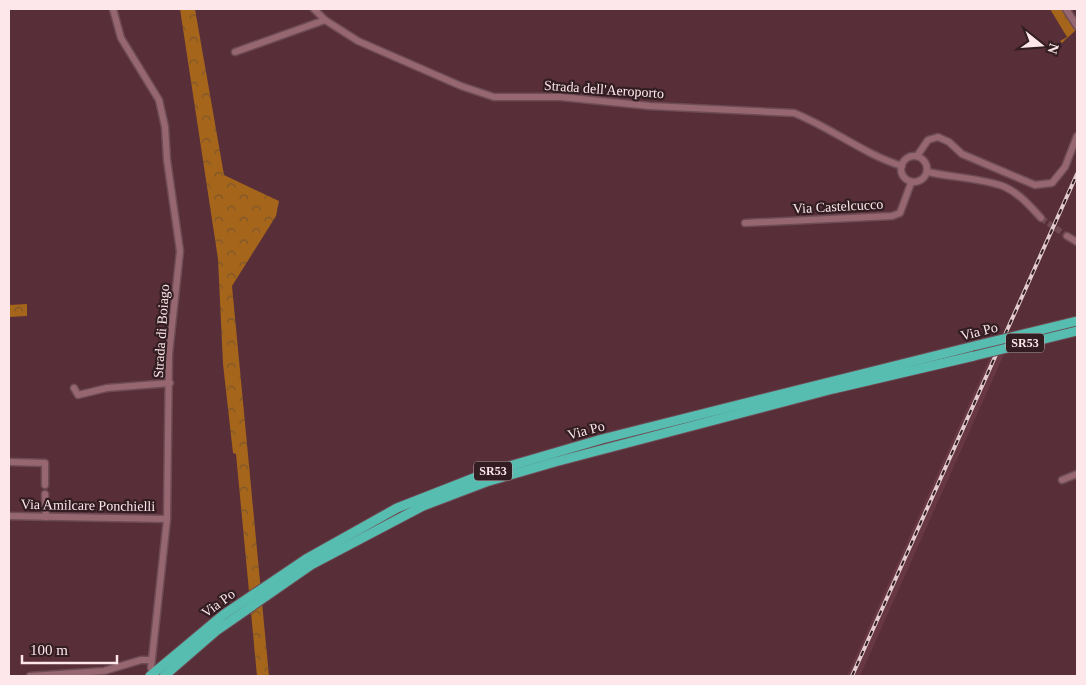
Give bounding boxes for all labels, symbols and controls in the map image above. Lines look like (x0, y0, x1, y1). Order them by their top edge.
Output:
north arrow (1016, 20, 1066, 70)
text: N (1044, 42, 1062, 56)
street label: Strada dell'Aeroporto (543, 78, 665, 101)
street label: Via Castelcucco (792, 197, 884, 216)
street label: Strada di Boiago (151, 284, 172, 378)
street label: Via Po (959, 320, 999, 343)
road number: SR53 (1006, 333, 1044, 352)
street label: Via Po (566, 418, 606, 443)
road number: SR53 (474, 462, 512, 481)
street label: Via Amilcare Ponchielli (21, 497, 155, 514)
street label: Via Po (199, 586, 238, 621)
scale bar (22, 632, 118, 664)
text: 100 m (30, 642, 68, 658)

